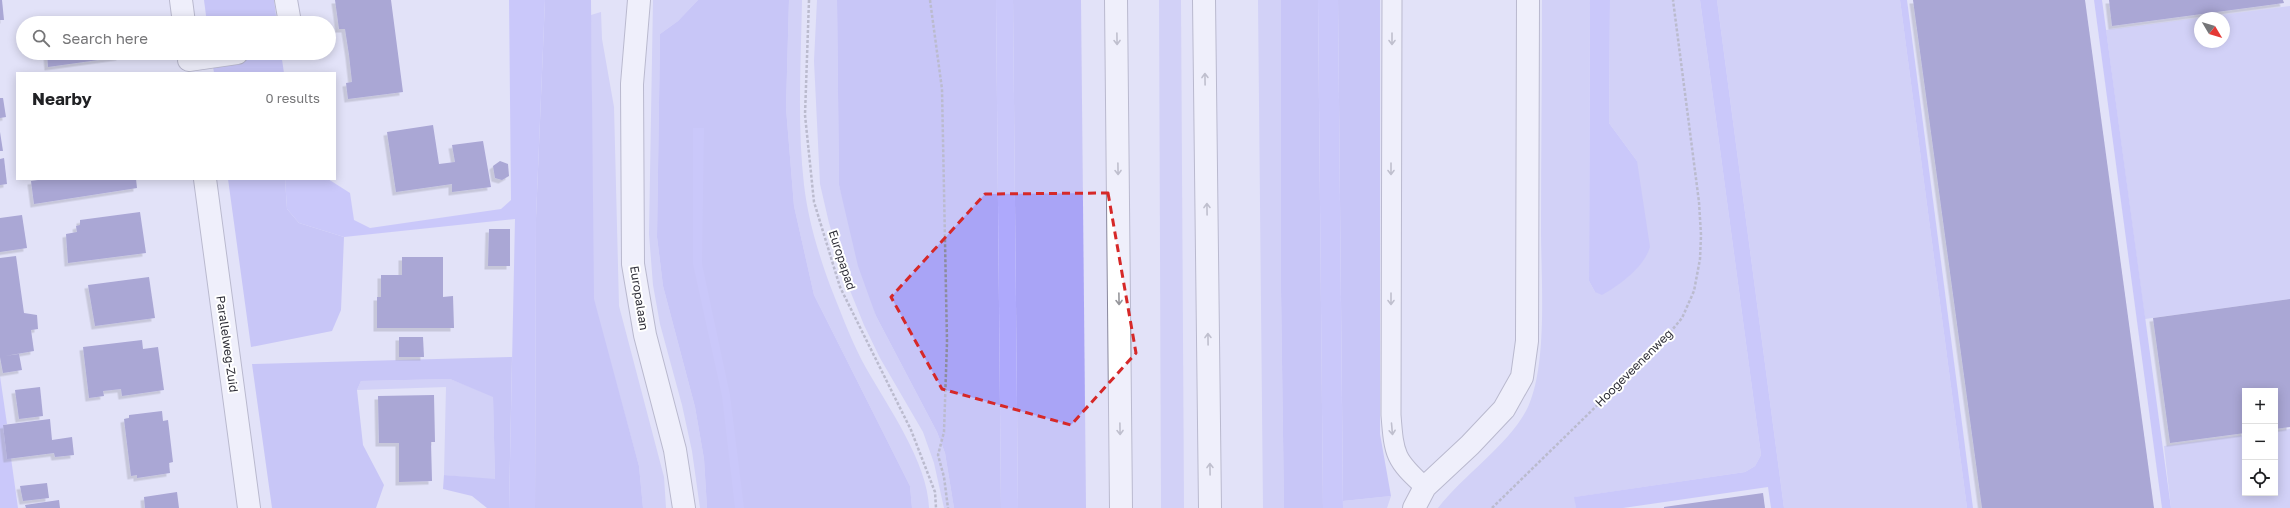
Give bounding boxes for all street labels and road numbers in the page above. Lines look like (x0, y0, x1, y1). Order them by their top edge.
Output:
street label: Europapad (826, 228, 859, 292)
street label: Europalaan (627, 265, 652, 331)
street label: Parallelweg-Zuid (213, 295, 242, 393)
street label: Hoogeveenenweg (1592, 326, 1676, 410)

